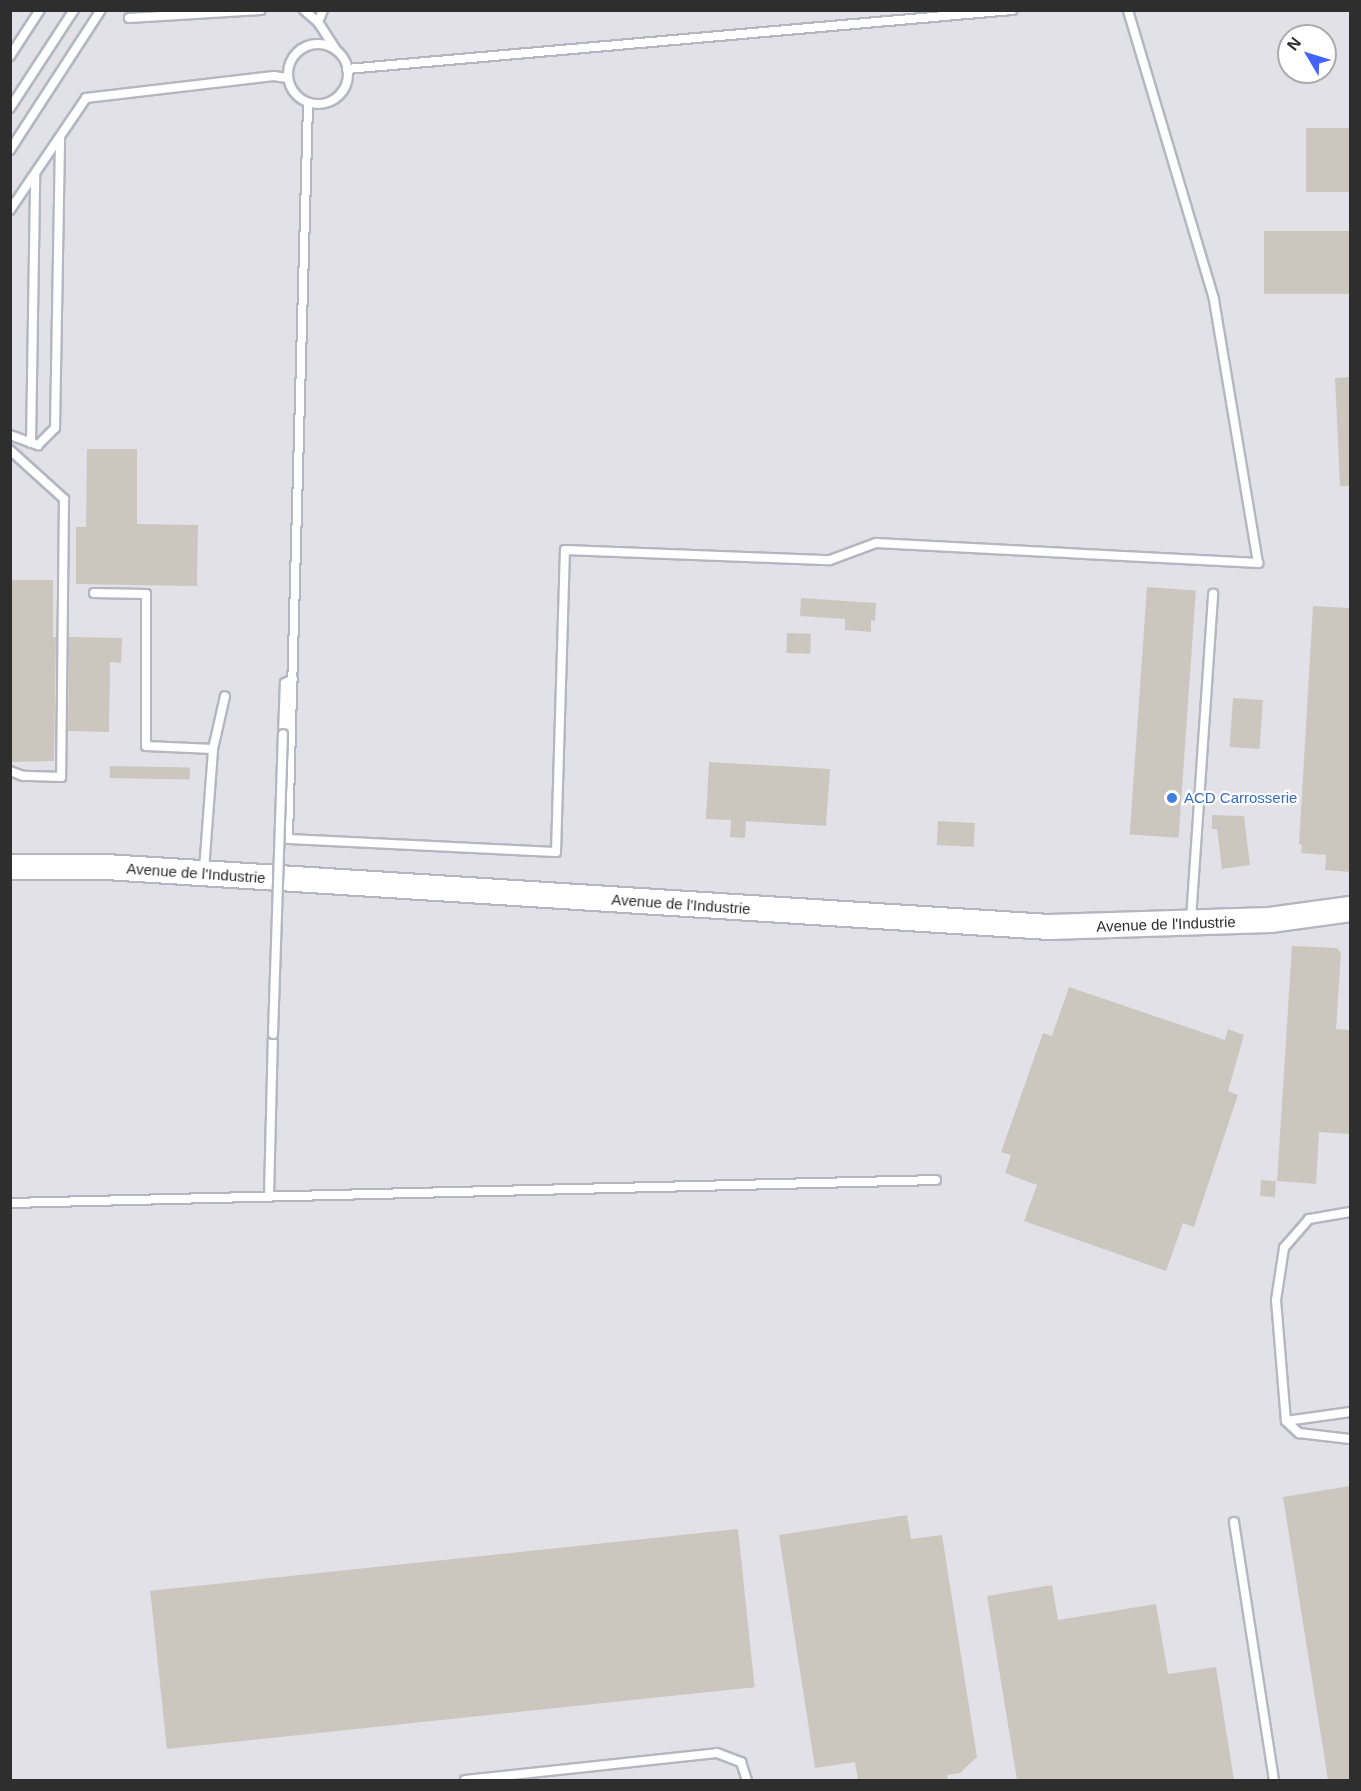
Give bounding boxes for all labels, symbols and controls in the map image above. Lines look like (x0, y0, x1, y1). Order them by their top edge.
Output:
north arrow (1277, 24, 1337, 84)
text: N (1284, 34, 1304, 54)
place label: ACD Carrosserie (1184, 789, 1297, 807)
marker: ACD Carrosserie (1165, 791, 1179, 805)
street label: Avenue de l'Industrie (126, 859, 266, 887)
street label: Avenue de l'Industrie (611, 890, 751, 918)
street label: Avenue de l'Industrie (1096, 913, 1236, 935)

